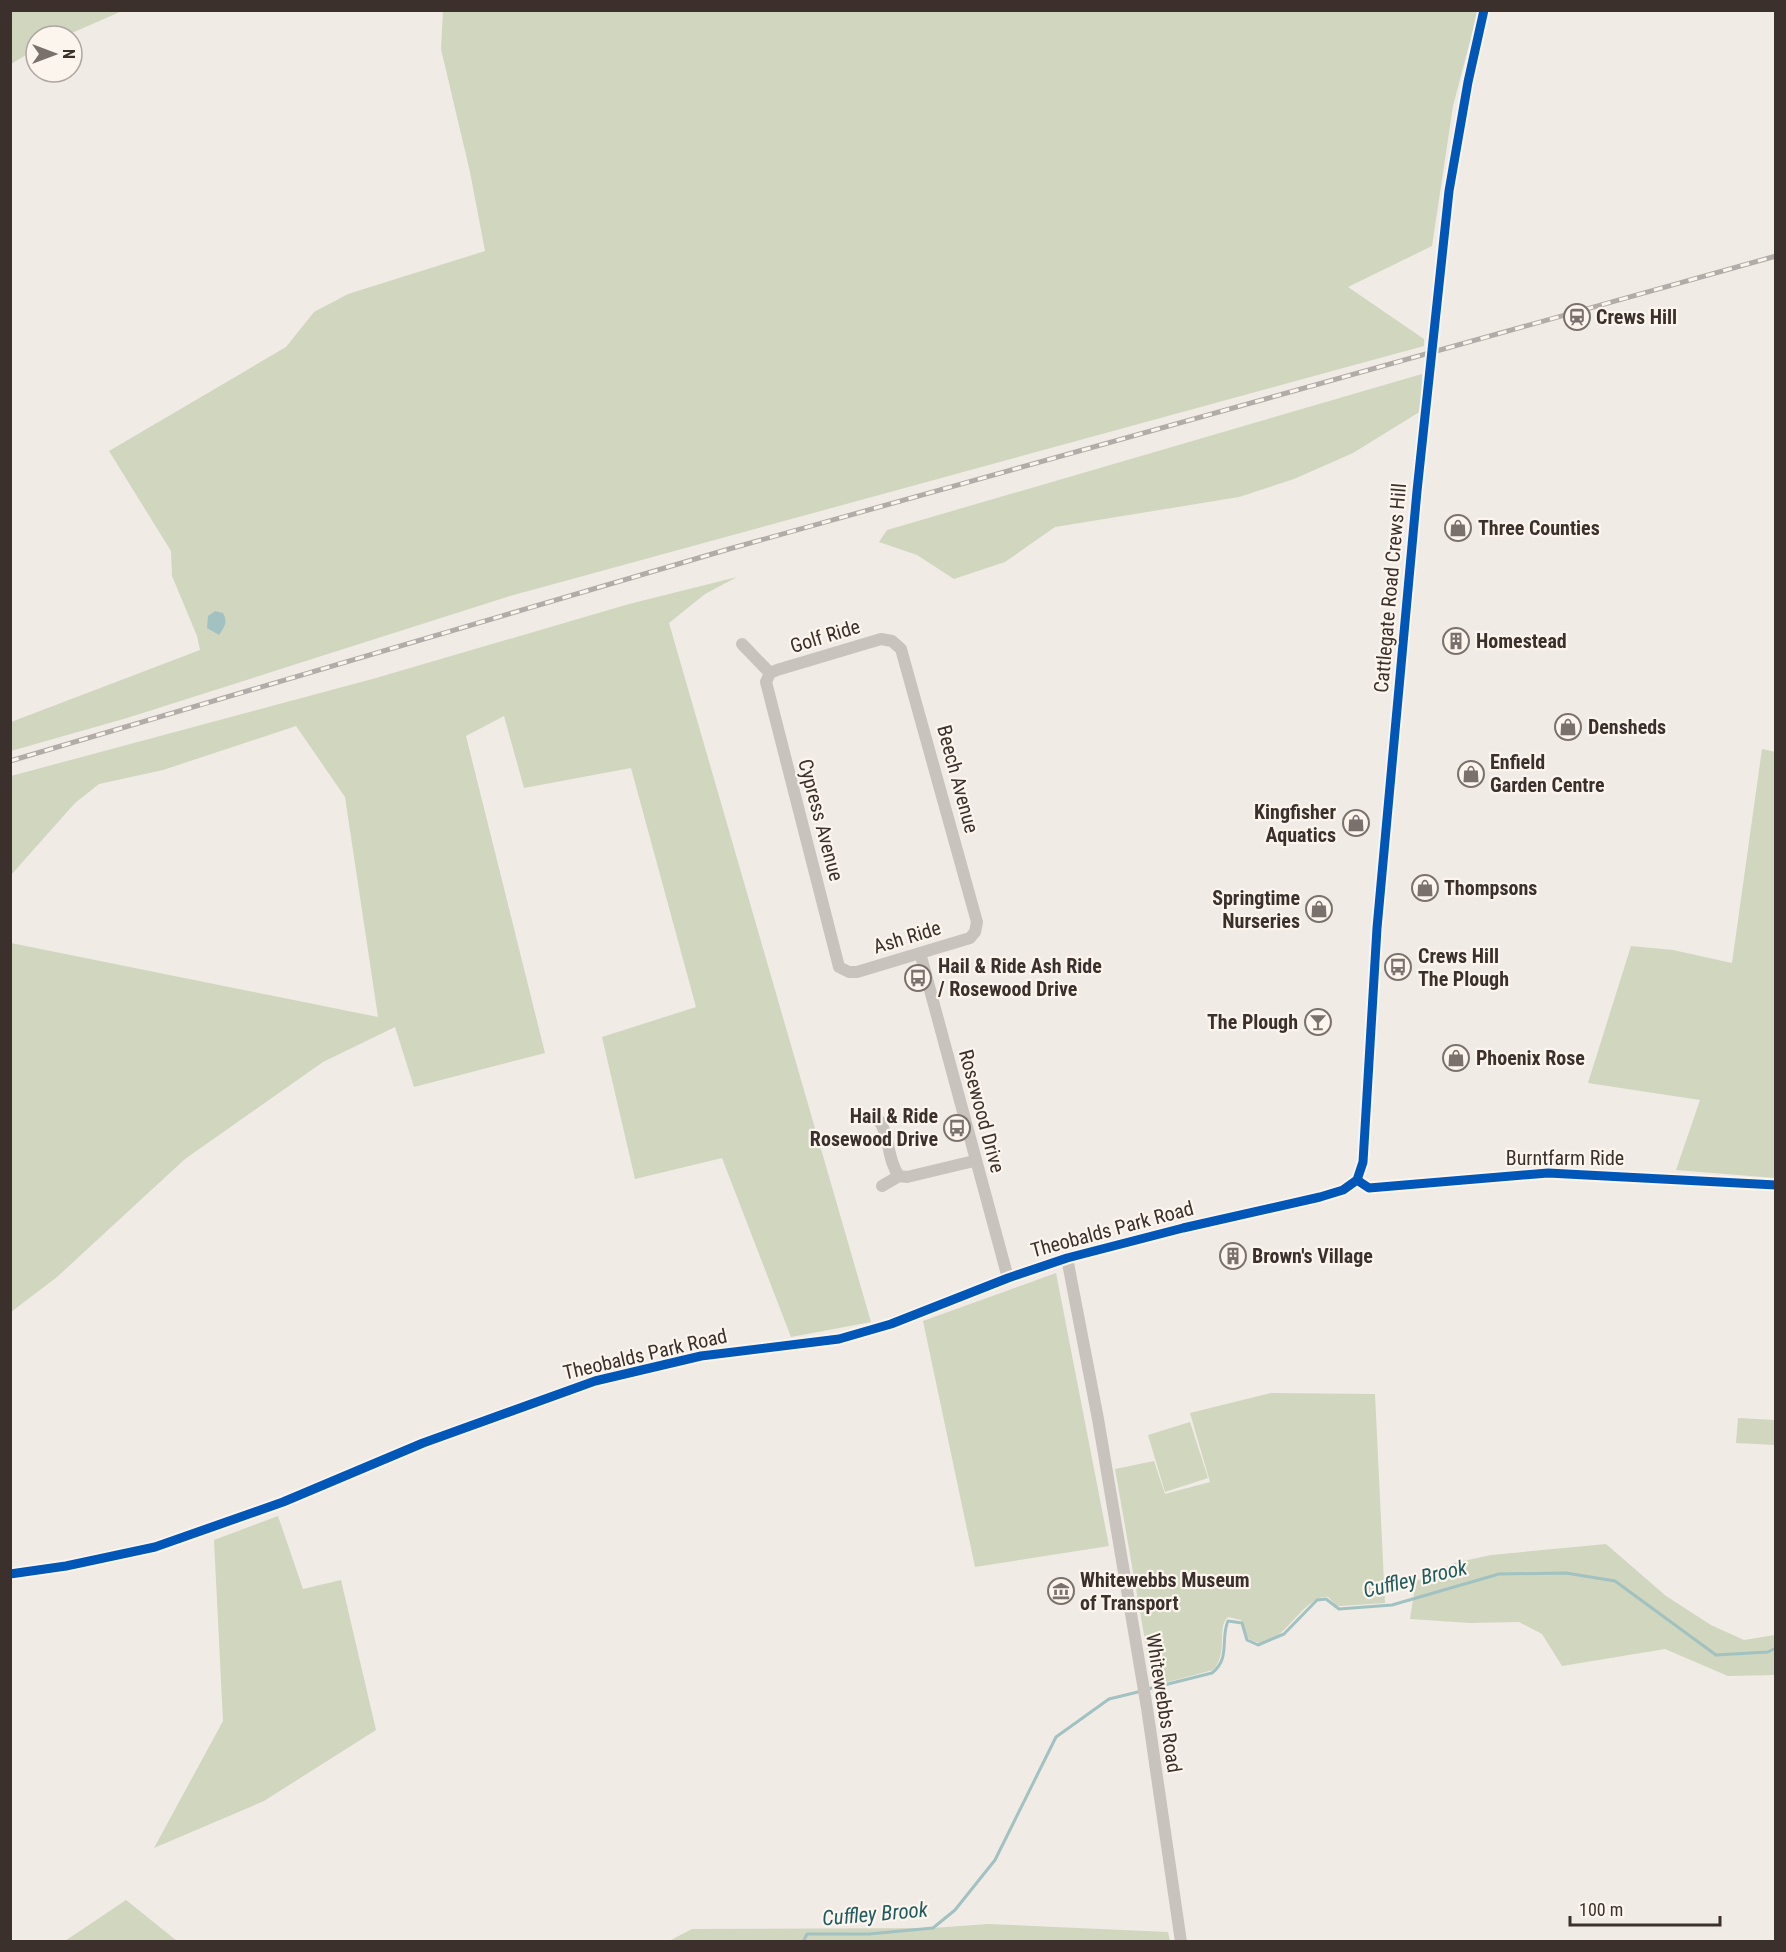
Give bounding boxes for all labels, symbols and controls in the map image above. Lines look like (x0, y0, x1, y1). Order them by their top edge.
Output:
north arrow (24, 24, 84, 84)
text: N (59, 49, 78, 59)
station icon: Crews Hill (1562, 302, 1592, 332)
place label: Crews Hill (1596, 305, 1677, 329)
street label: Cattlegate Road Crews Hill (1369, 482, 1411, 694)
shop icon: Three Counties (1443, 513, 1473, 543)
place label: Three Counties (1478, 516, 1600, 540)
street label: Golf Ride (787, 614, 863, 658)
building icon: Homestead (1441, 626, 1471, 656)
place label: Homestead (1476, 629, 1567, 653)
shop icon: Densheds (1553, 712, 1583, 742)
place label: Densheds (1588, 715, 1666, 739)
street label: Beech Avenue (932, 722, 984, 836)
place label: Enfield Garden Centre (1490, 750, 1604, 797)
street label: Cypress Avenue (793, 756, 849, 884)
shop icon: Enfield Garden Centre (1456, 759, 1486, 789)
place label: Kingfisher Aquatics (1254, 800, 1336, 847)
shop icon: Kingfisher Aquatics (1341, 808, 1371, 838)
shop icon: Thompsons (1410, 873, 1440, 903)
place label: Thompsons (1444, 876, 1537, 900)
place label: Springtime Nurseries (1212, 886, 1300, 933)
shop icon: Springtime Nurseries (1304, 894, 1334, 924)
street label: Ash Ride (870, 915, 944, 959)
place label: Crews Hill The Plough (1418, 944, 1509, 991)
bus stop icon: Crews Hill The Plough (1383, 952, 1413, 982)
place label: Hail & Ride Ash Ride / Rosewood Drive (937, 954, 1102, 1001)
bus stop icon: Hail & Ride Ash Ride / Rosewood Drive (903, 963, 933, 993)
bar icon: The Plough (1303, 1007, 1333, 1037)
place label: The Plough (1207, 1010, 1298, 1034)
shop icon: Phoenix Rose (1441, 1043, 1471, 1073)
place label: Phoenix Rose (1476, 1046, 1585, 1070)
street label: Rosewood Drive (954, 1047, 1010, 1175)
place label: Hail & Ride Rosewood Drive (810, 1104, 938, 1151)
bus stop icon: Hail & Ride Rosewood Drive (942, 1113, 972, 1143)
street label: Burntfarm Ride (1506, 1146, 1624, 1170)
street label: Theobalds Park Road (1028, 1196, 1196, 1262)
building icon: Brown's Village (1218, 1241, 1248, 1271)
place label: Brown's Village (1252, 1244, 1373, 1268)
street label: Theobalds Park Road (561, 1323, 729, 1385)
water label: Cuffley Brook (1361, 1555, 1470, 1603)
place label: Whitewebbs Museum of Transport (1080, 1568, 1250, 1615)
museum icon: Whitewebbs Museum of Transport (1046, 1576, 1076, 1606)
street label: Whitewebbs Road (1141, 1632, 1187, 1774)
scale bar (1570, 1889, 1720, 1927)
water label: Cuffley Brook (821, 1897, 930, 1931)
text: 100 m (1579, 1899, 1623, 1920)

